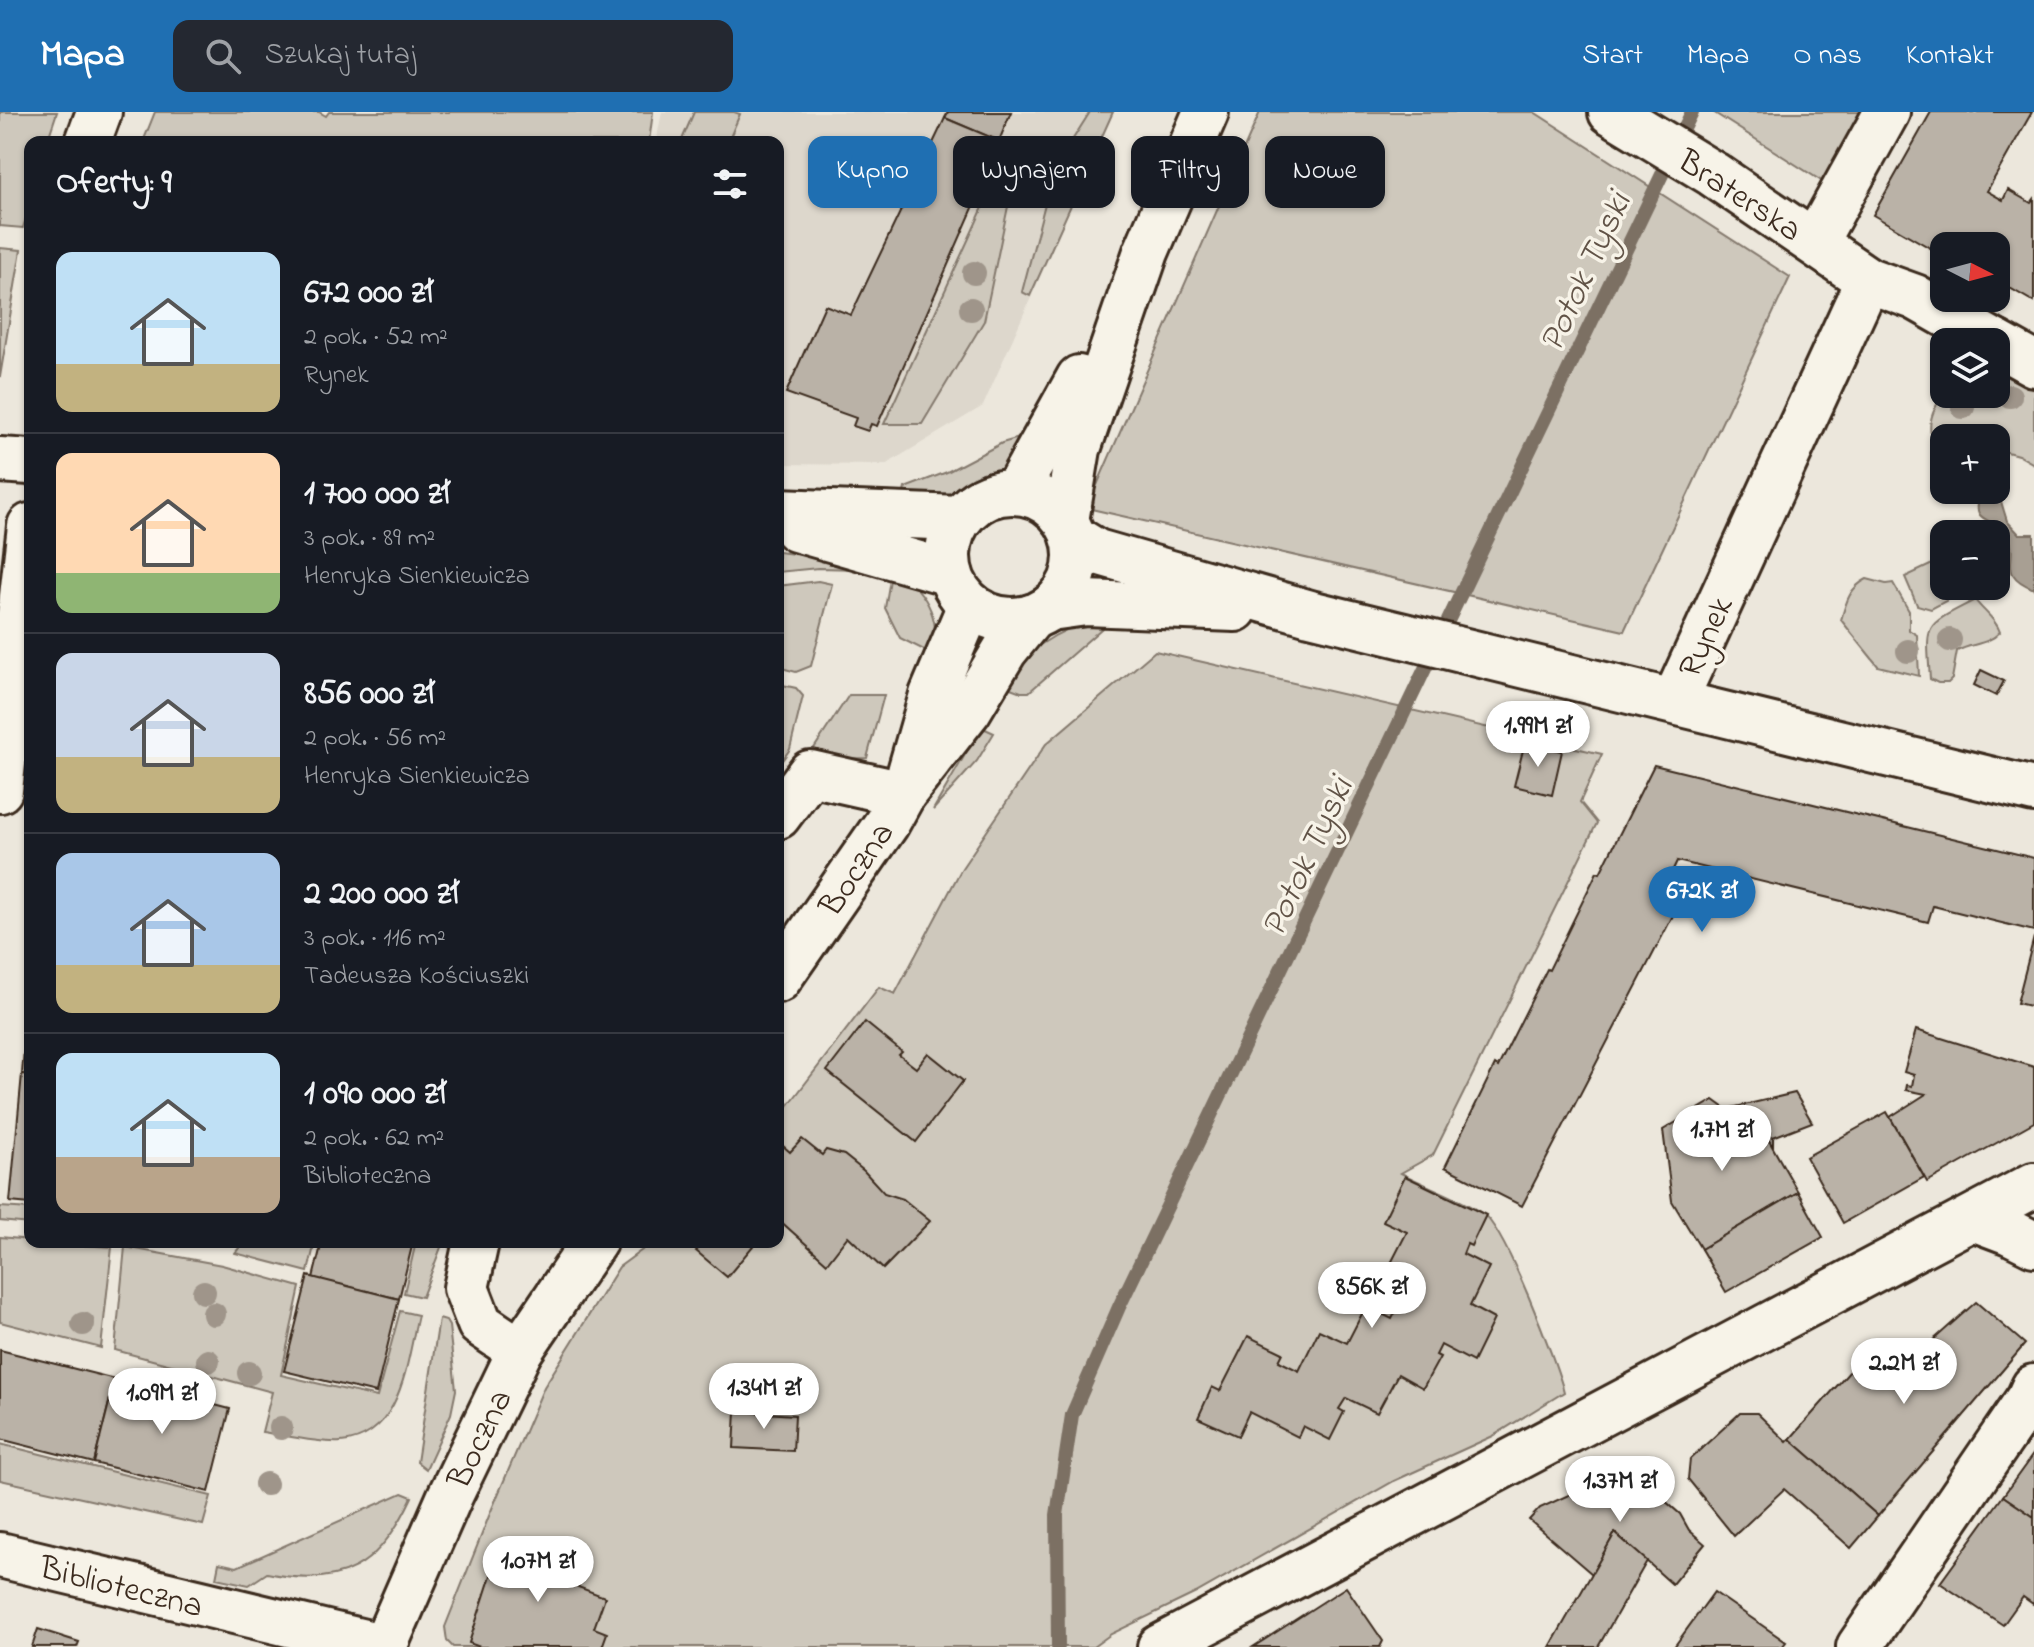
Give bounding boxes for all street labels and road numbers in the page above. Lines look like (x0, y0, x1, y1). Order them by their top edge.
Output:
street label: Braterska (1666, 138, 1811, 256)
street label: Rynek (1667, 589, 1748, 687)
street label: Boczna (808, 813, 908, 929)
street label: Boczna (436, 1382, 527, 1499)
street label: Biblioteczna (33, 1544, 208, 1633)

